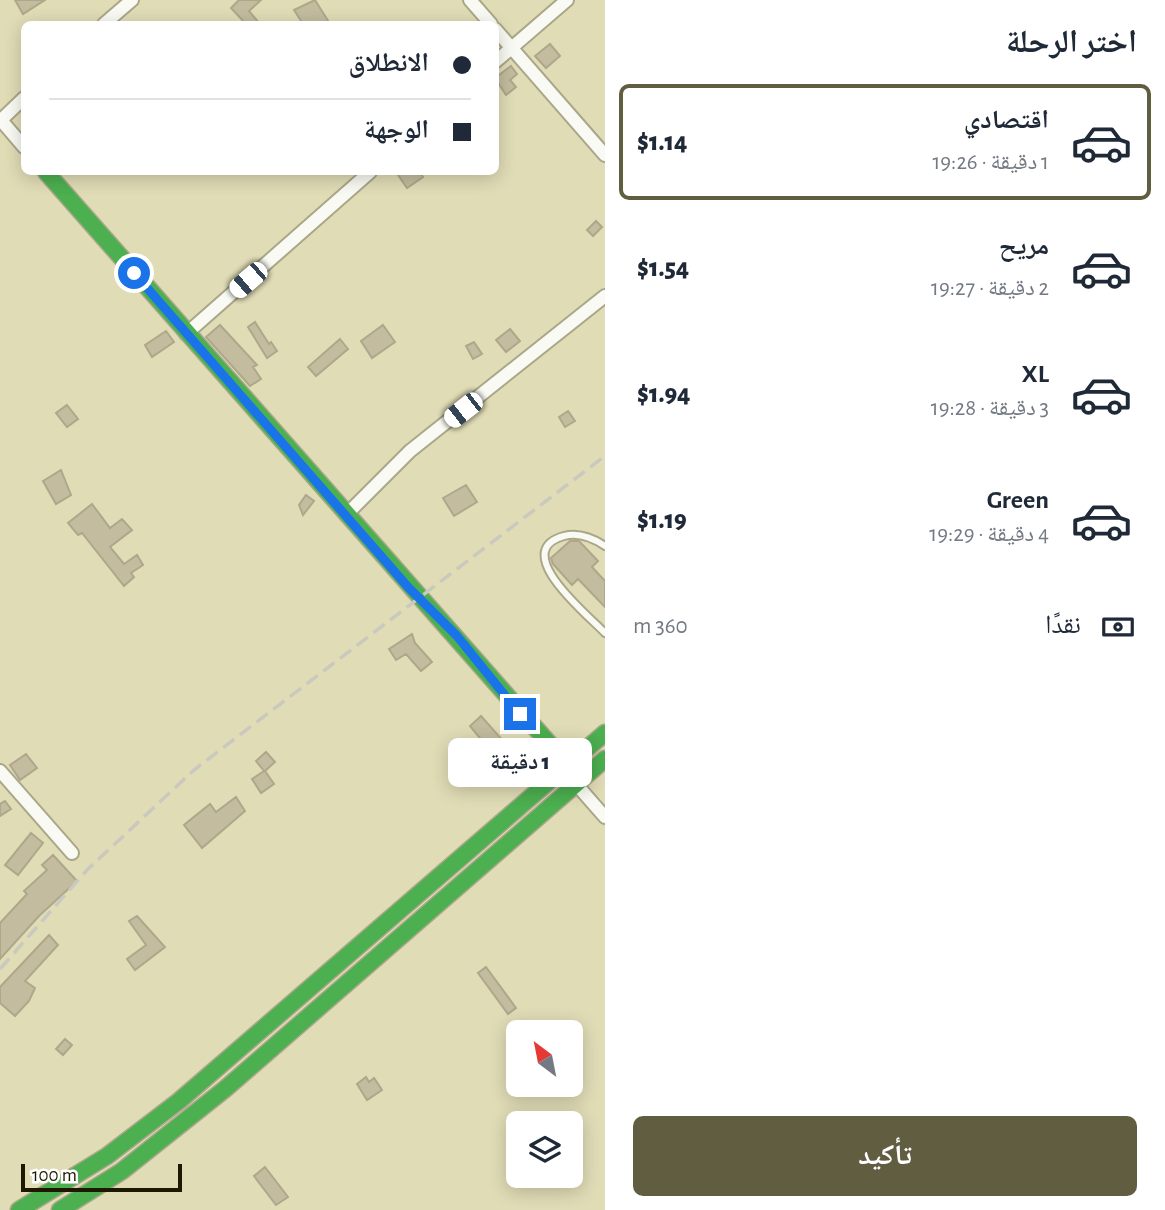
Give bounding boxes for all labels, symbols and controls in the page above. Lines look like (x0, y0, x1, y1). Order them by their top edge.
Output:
text: اختر الرحلة (1006, 26, 1137, 58)
text: الانطلاق (349, 50, 429, 76)
text: اقتصادي (964, 107, 1049, 133)
icon: car (1070, 111, 1133, 174)
text: الوجهة (364, 117, 429, 143)
text: $1.14 (637, 129, 687, 155)
text: 1 دقيقة · 19:26 (932, 151, 1049, 174)
text: مريح (999, 233, 1049, 259)
icon: car (1070, 237, 1133, 300)
text: $1.54 (637, 255, 689, 281)
route start (118, 257, 150, 289)
car (226, 258, 271, 302)
text: 2 دقيقة · 19:27 (931, 277, 1049, 300)
text: XL (1022, 361, 1049, 387)
icon: car (1070, 363, 1133, 426)
text: $1.94 (637, 381, 690, 407)
car (440, 389, 487, 431)
text: 3 دقيقة · 19:28 (931, 397, 1049, 420)
text: Green (987, 487, 1049, 513)
icon: car (1070, 489, 1133, 552)
text: $1.19 (637, 507, 687, 533)
text: 4 دقيقة · 19:29 (929, 523, 1049, 546)
icon: cash (1099, 608, 1137, 646)
text: نقدًا (1045, 612, 1081, 638)
text: 360 m (633, 615, 688, 638)
route end (504, 698, 536, 730)
callout: 1 دقيقة (448, 738, 592, 788)
text: 1 دقيقة (490, 751, 550, 774)
north arrow (506, 1020, 583, 1097)
map controls (506, 1020, 583, 1188)
button: layers (506, 1111, 583, 1188)
button: تأكيد (633, 1116, 1137, 1196)
scale bar (21, 1161, 182, 1193)
text: 100 m (32, 1166, 77, 1185)

